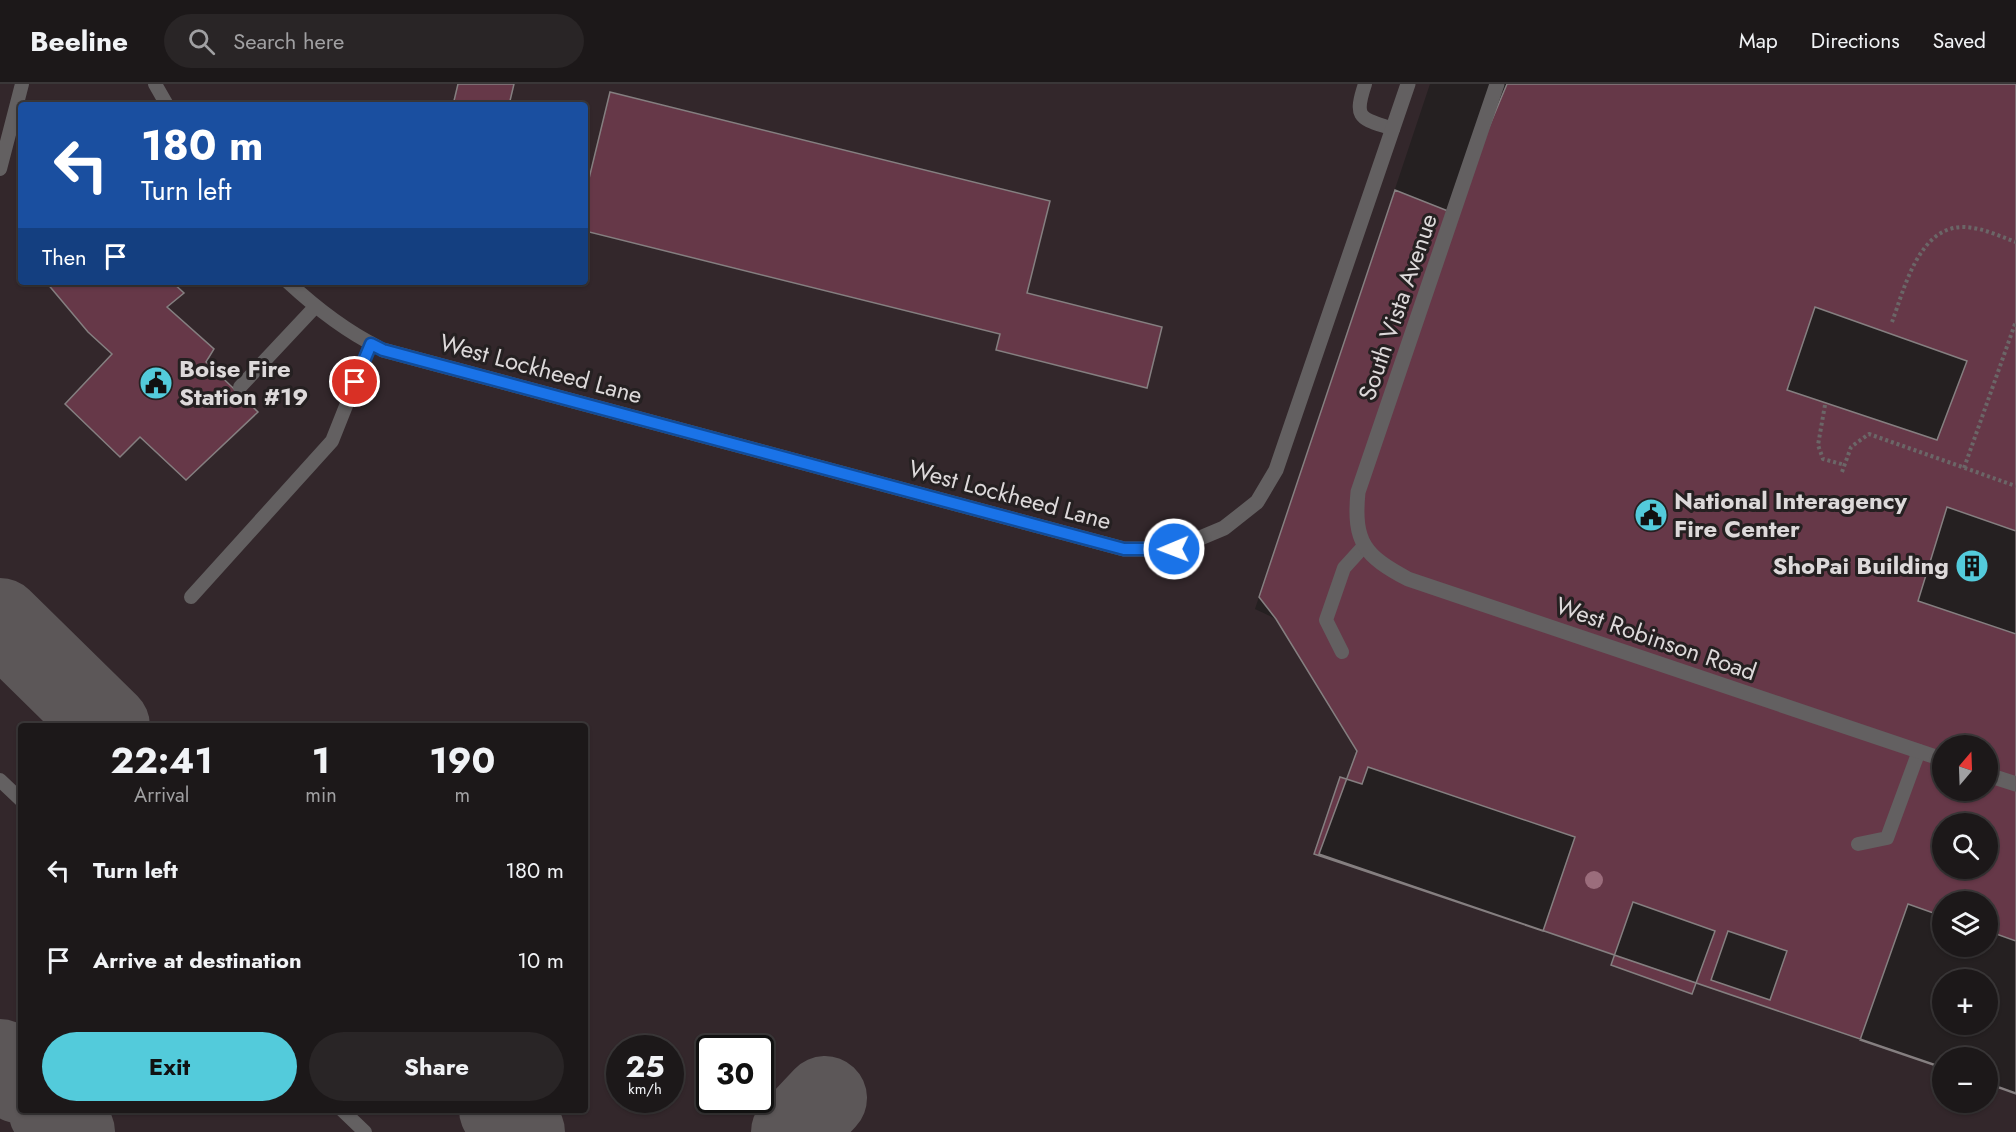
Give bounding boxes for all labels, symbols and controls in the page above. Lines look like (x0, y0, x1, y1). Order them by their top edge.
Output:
search box (164, 14, 584, 68)
text: Beeline (30, 21, 128, 62)
icon: search (185, 25, 218, 58)
text: Search here (233, 25, 344, 57)
text: Map (1739, 26, 1778, 56)
text: Directions (1811, 26, 1900, 56)
text: Saved (1933, 26, 1986, 56)
text: 180 m (141, 115, 264, 176)
icon: left (42, 126, 120, 204)
text: Turn left (141, 171, 231, 210)
street label: South Vista Avenue (1349, 209, 1446, 405)
icon: arrive (99, 240, 132, 273)
text: Then (42, 241, 87, 273)
street label: West Lockheed Lane (436, 325, 646, 412)
place label: Boise Fire Station #19 (179, 351, 308, 414)
pin (329, 356, 380, 407)
public building icon: Boise Fire Station #19 (138, 365, 174, 401)
icon: arrive (338, 365, 371, 398)
street label: West Lockheed Lane (905, 451, 1115, 538)
place label: National Interagency Fire Center (1674, 483, 1908, 546)
public building icon: National Interagency Fire Center (1633, 497, 1669, 533)
position arrow (1142, 517, 1206, 581)
place label: ShoPai Building (1772, 548, 1949, 583)
building icon: ShoPai Building (1954, 548, 1990, 584)
street label: West Robinson Road (1551, 588, 1761, 689)
text: 22:41 (111, 734, 213, 786)
text: 1 (312, 734, 330, 786)
text: 190 (429, 734, 495, 786)
north arrow (1932, 735, 1998, 801)
map controls (1932, 735, 1998, 1113)
text: Arrival (134, 781, 189, 810)
text: min (305, 781, 337, 810)
text: m (455, 781, 470, 810)
button: search (1932, 813, 1998, 879)
icon: left (42, 854, 75, 887)
text: Turn left (93, 854, 178, 886)
text: 180 m (505, 854, 564, 886)
button: layers (1932, 891, 1998, 957)
icon: arrive (42, 944, 75, 977)
text: Arrive at destination (93, 944, 302, 976)
text: 10 m (517, 944, 564, 976)
button: + (1932, 969, 1998, 1035)
button: Exit (42, 1032, 297, 1101)
button: Share (309, 1032, 564, 1101)
speed limit sign: 30 (696, 1035, 774, 1113)
text: 25 (625, 1045, 665, 1088)
button: − (1932, 1047, 1998, 1113)
text: km/h (628, 1078, 662, 1100)

